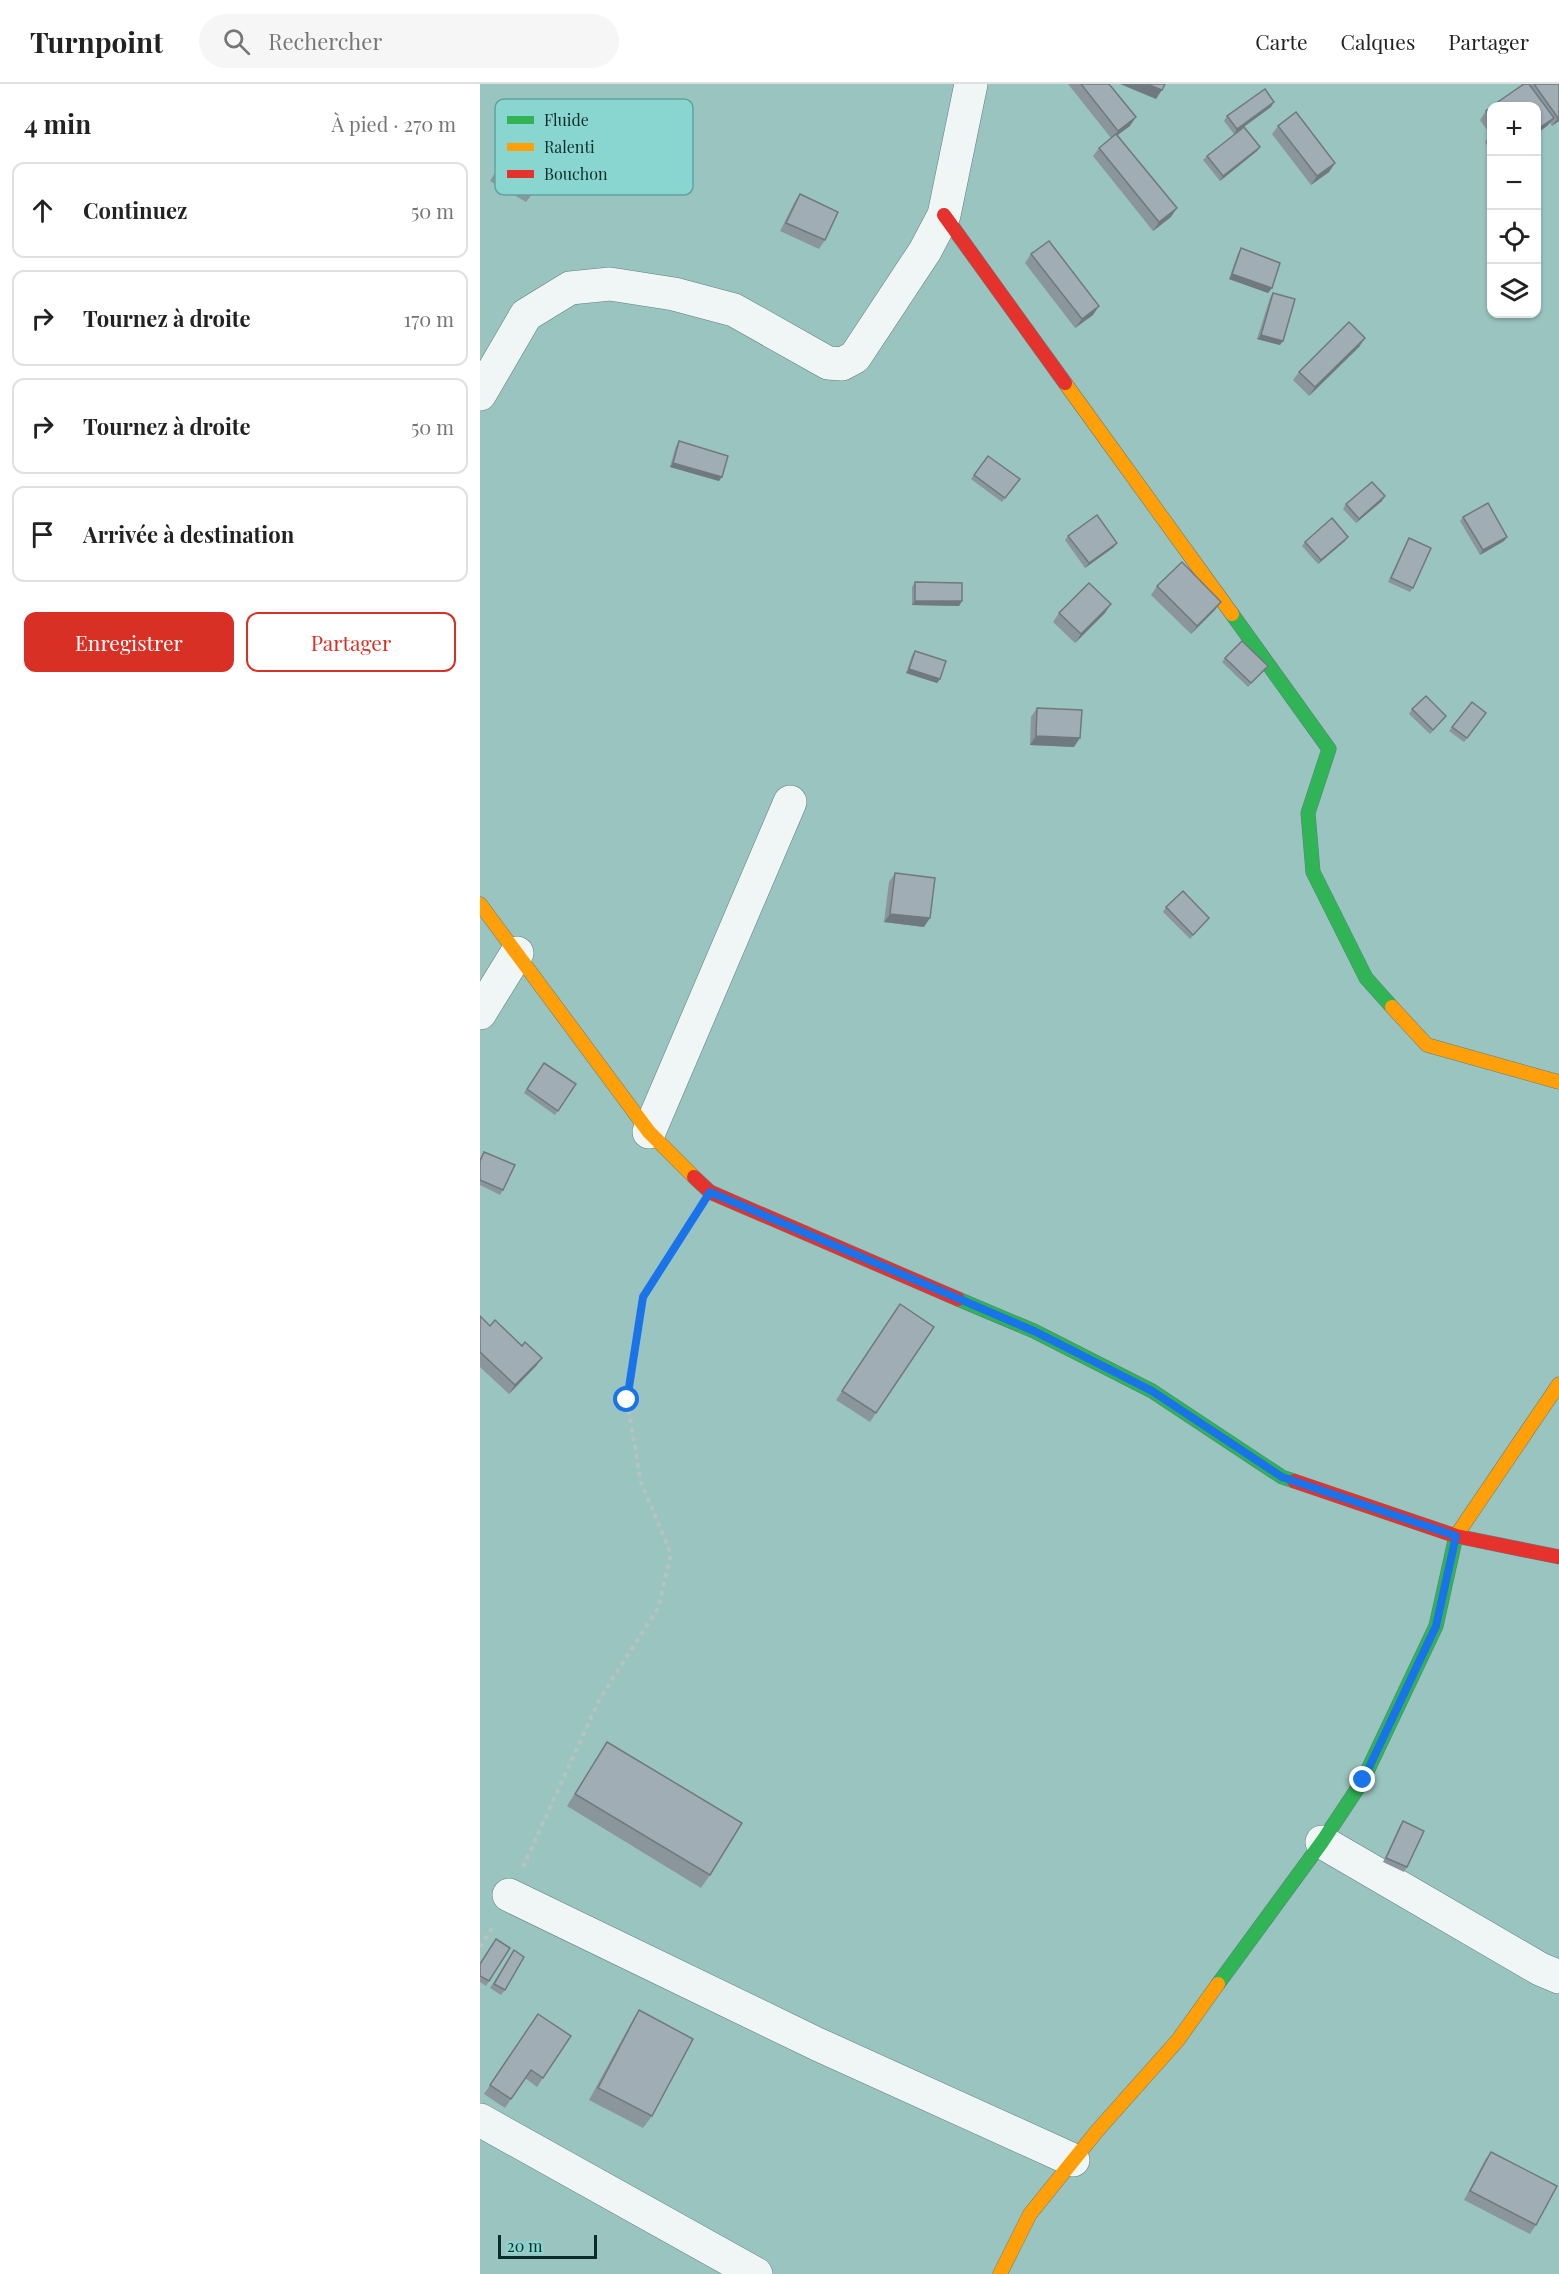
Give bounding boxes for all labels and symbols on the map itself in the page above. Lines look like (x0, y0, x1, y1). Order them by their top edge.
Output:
legend (495, 99, 693, 195)
text: Fluide (544, 109, 589, 130)
text: Ralenti (544, 136, 595, 157)
text: Bouchon (544, 163, 608, 184)
route start (613, 1386, 639, 1412)
route end (1349, 1766, 1375, 1792)
scale bar (498, 2232, 597, 2260)

